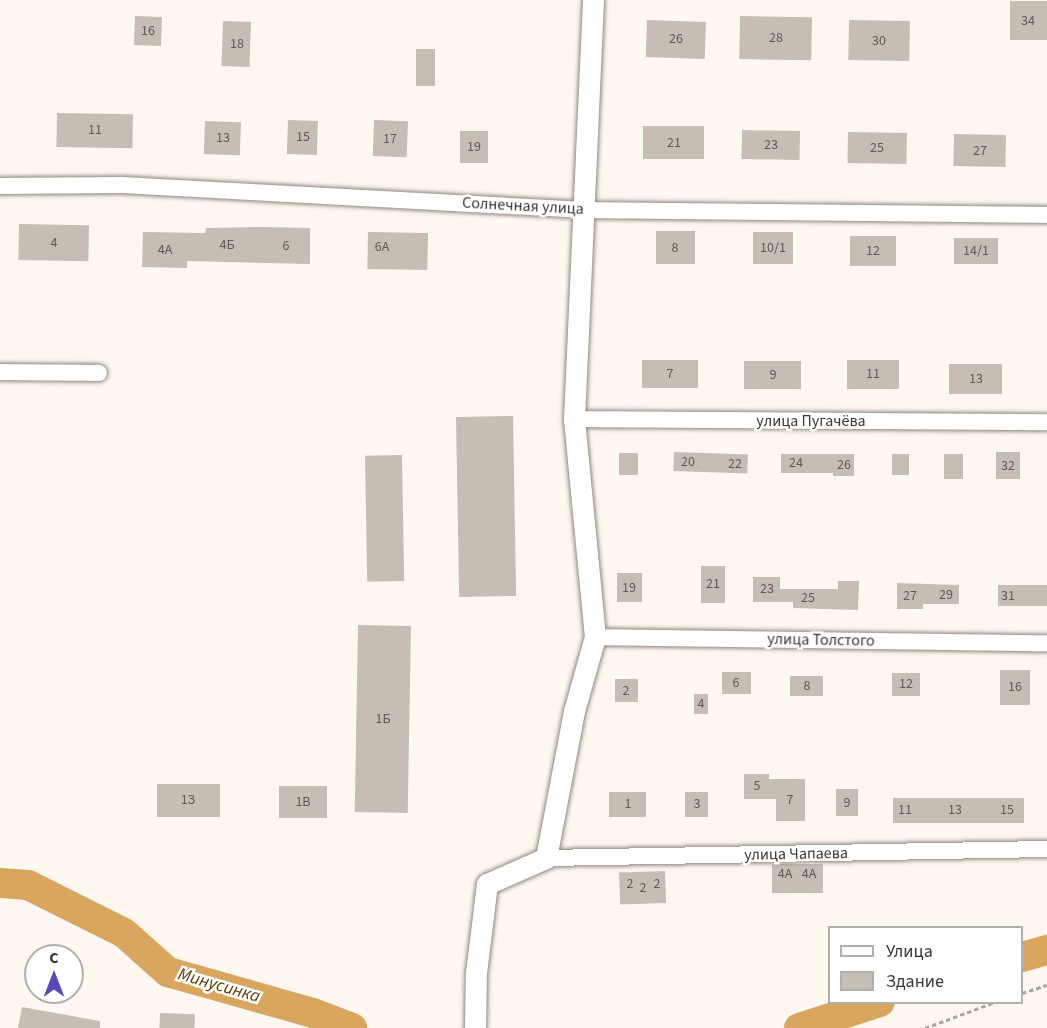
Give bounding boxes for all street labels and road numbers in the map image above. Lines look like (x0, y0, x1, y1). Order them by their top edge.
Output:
street label: Солнечная улица (462, 193, 584, 219)
street label: улица Пугачёва (756, 411, 866, 431)
street label: улица Толстого (767, 629, 875, 651)
street label: улица Чапаева (744, 843, 848, 865)

